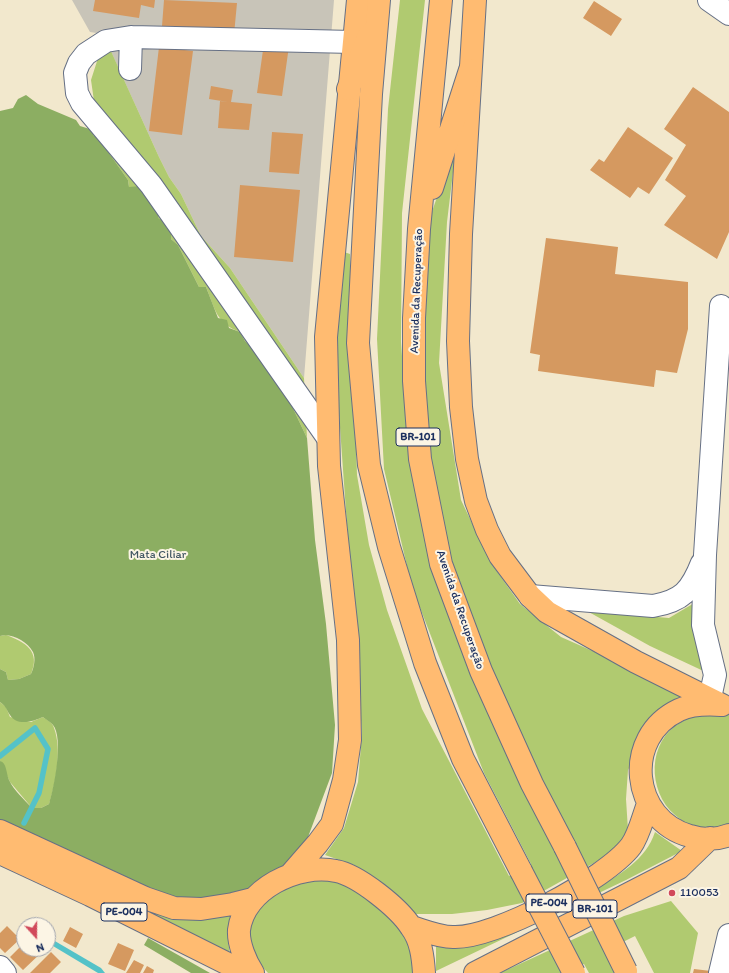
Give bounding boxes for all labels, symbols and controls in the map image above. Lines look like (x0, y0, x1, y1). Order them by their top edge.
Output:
street label: Avenida da Recuperação (408, 228, 426, 354)
road number: BR-101 (396, 428, 440, 446)
park label: Mata Ciliar (130, 548, 186, 562)
street label: Avenida da Recuperação (433, 549, 487, 671)
place label: 110053 (680, 886, 719, 900)
marker: 110053 (667, 888, 677, 898)
road number: PE-004 (526, 894, 572, 912)
road number: BR-101 (573, 900, 617, 918)
road number: PE-004 (101, 903, 147, 921)
north arrow (16, 917, 56, 957)
text: N (34, 940, 46, 955)

